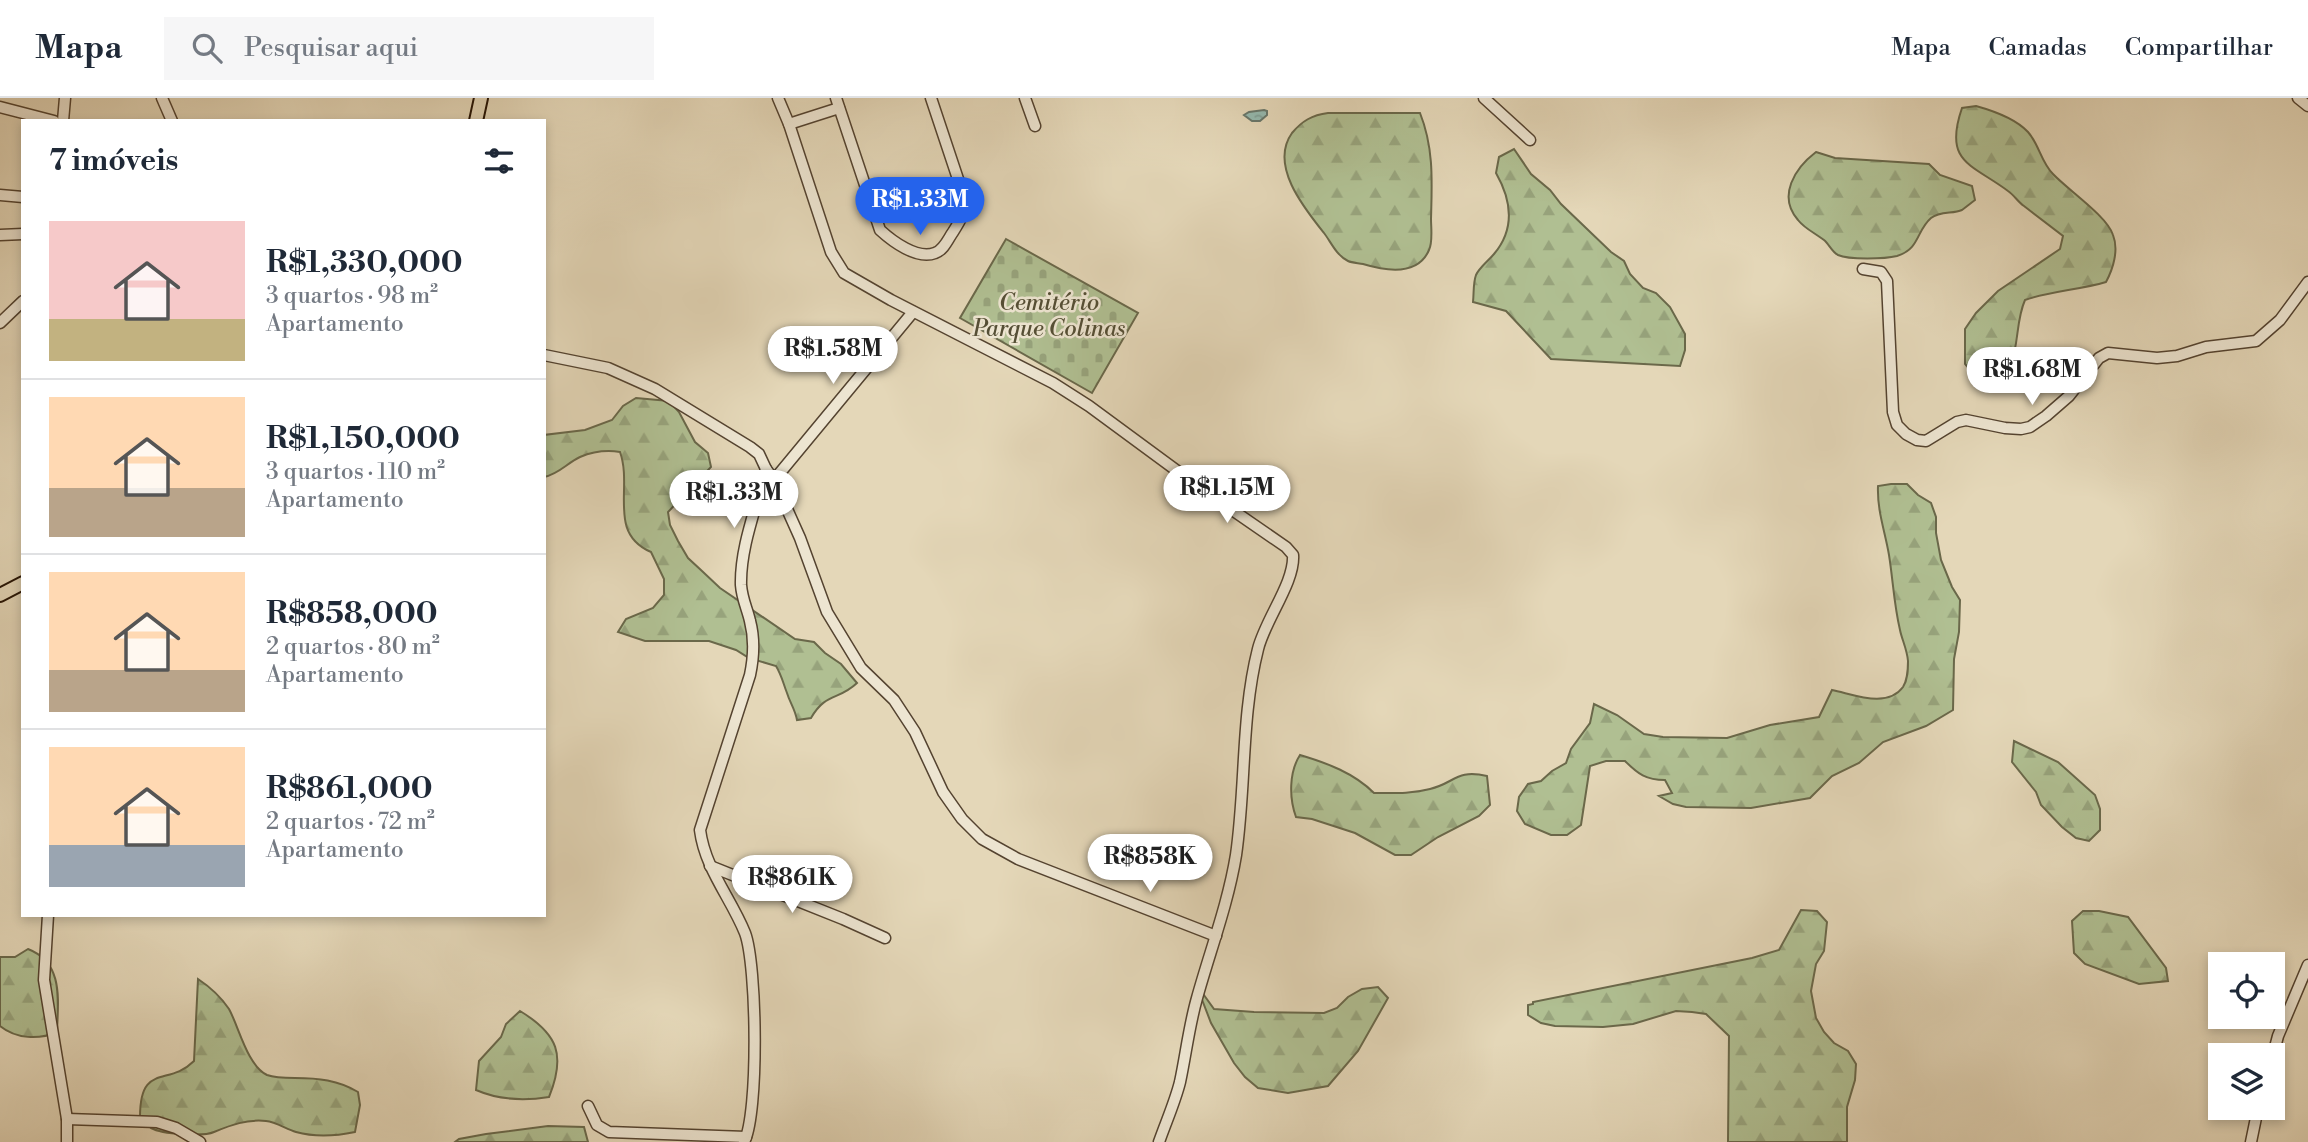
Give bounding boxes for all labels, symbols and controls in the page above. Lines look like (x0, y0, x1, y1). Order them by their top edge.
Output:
search box (164, 17, 654, 80)
text: Mapa (35, 28, 122, 69)
icon: search (188, 29, 226, 67)
text: Pesquisar aqui (244, 32, 418, 64)
text: Mapa (1891, 33, 1951, 63)
text: Camadas (1989, 33, 2087, 63)
text: Compartilhar (2125, 33, 2273, 63)
text: 7 imóveis (49, 142, 178, 180)
icon: filters (480, 142, 518, 180)
pin: R$1.33M (855, 178, 985, 237)
text: R$1.33M (871, 186, 969, 214)
text: R$1,330,000 (266, 244, 463, 282)
icon: home (105, 249, 189, 333)
text: 3 quartos · 98 m² (266, 282, 438, 310)
park label: Cemitério Parque Colinas (972, 289, 1126, 343)
text: Apartamento (266, 310, 404, 338)
pin: R$1.58M (768, 327, 898, 386)
text: R$1.58M (784, 335, 882, 363)
pin: R$1.68M (1967, 348, 2097, 407)
text: R$1.68M (1983, 356, 2081, 384)
text: R$1,150,000 (266, 420, 460, 458)
icon: home (105, 425, 189, 509)
text: 3 quartos · 110 m² (266, 458, 445, 486)
pin: R$1.15M (1162, 466, 1292, 525)
pin: R$1.33M (669, 470, 799, 530)
text: R$1.15M (1179, 474, 1275, 502)
text: R$1.33M (685, 479, 783, 507)
text: Apartamento (266, 486, 404, 514)
text: R$858,000 (266, 595, 438, 633)
icon: home (105, 600, 189, 684)
text: 2 quartos · 80 m² (266, 633, 440, 661)
text: Apartamento (266, 661, 404, 689)
text: R$861,000 (266, 770, 433, 808)
icon: home (105, 775, 189, 859)
text: 2 quartos · 72 m² (266, 808, 435, 836)
pin: R$858K (1093, 834, 1207, 894)
text: Apartamento (266, 836, 404, 864)
text: R$858K (1104, 843, 1196, 871)
pin: R$861K (735, 856, 849, 915)
text: R$861K (748, 864, 836, 892)
map controls (2208, 952, 2285, 1120)
button: locate (2208, 952, 2285, 1029)
button: layers (2208, 1043, 2285, 1120)

